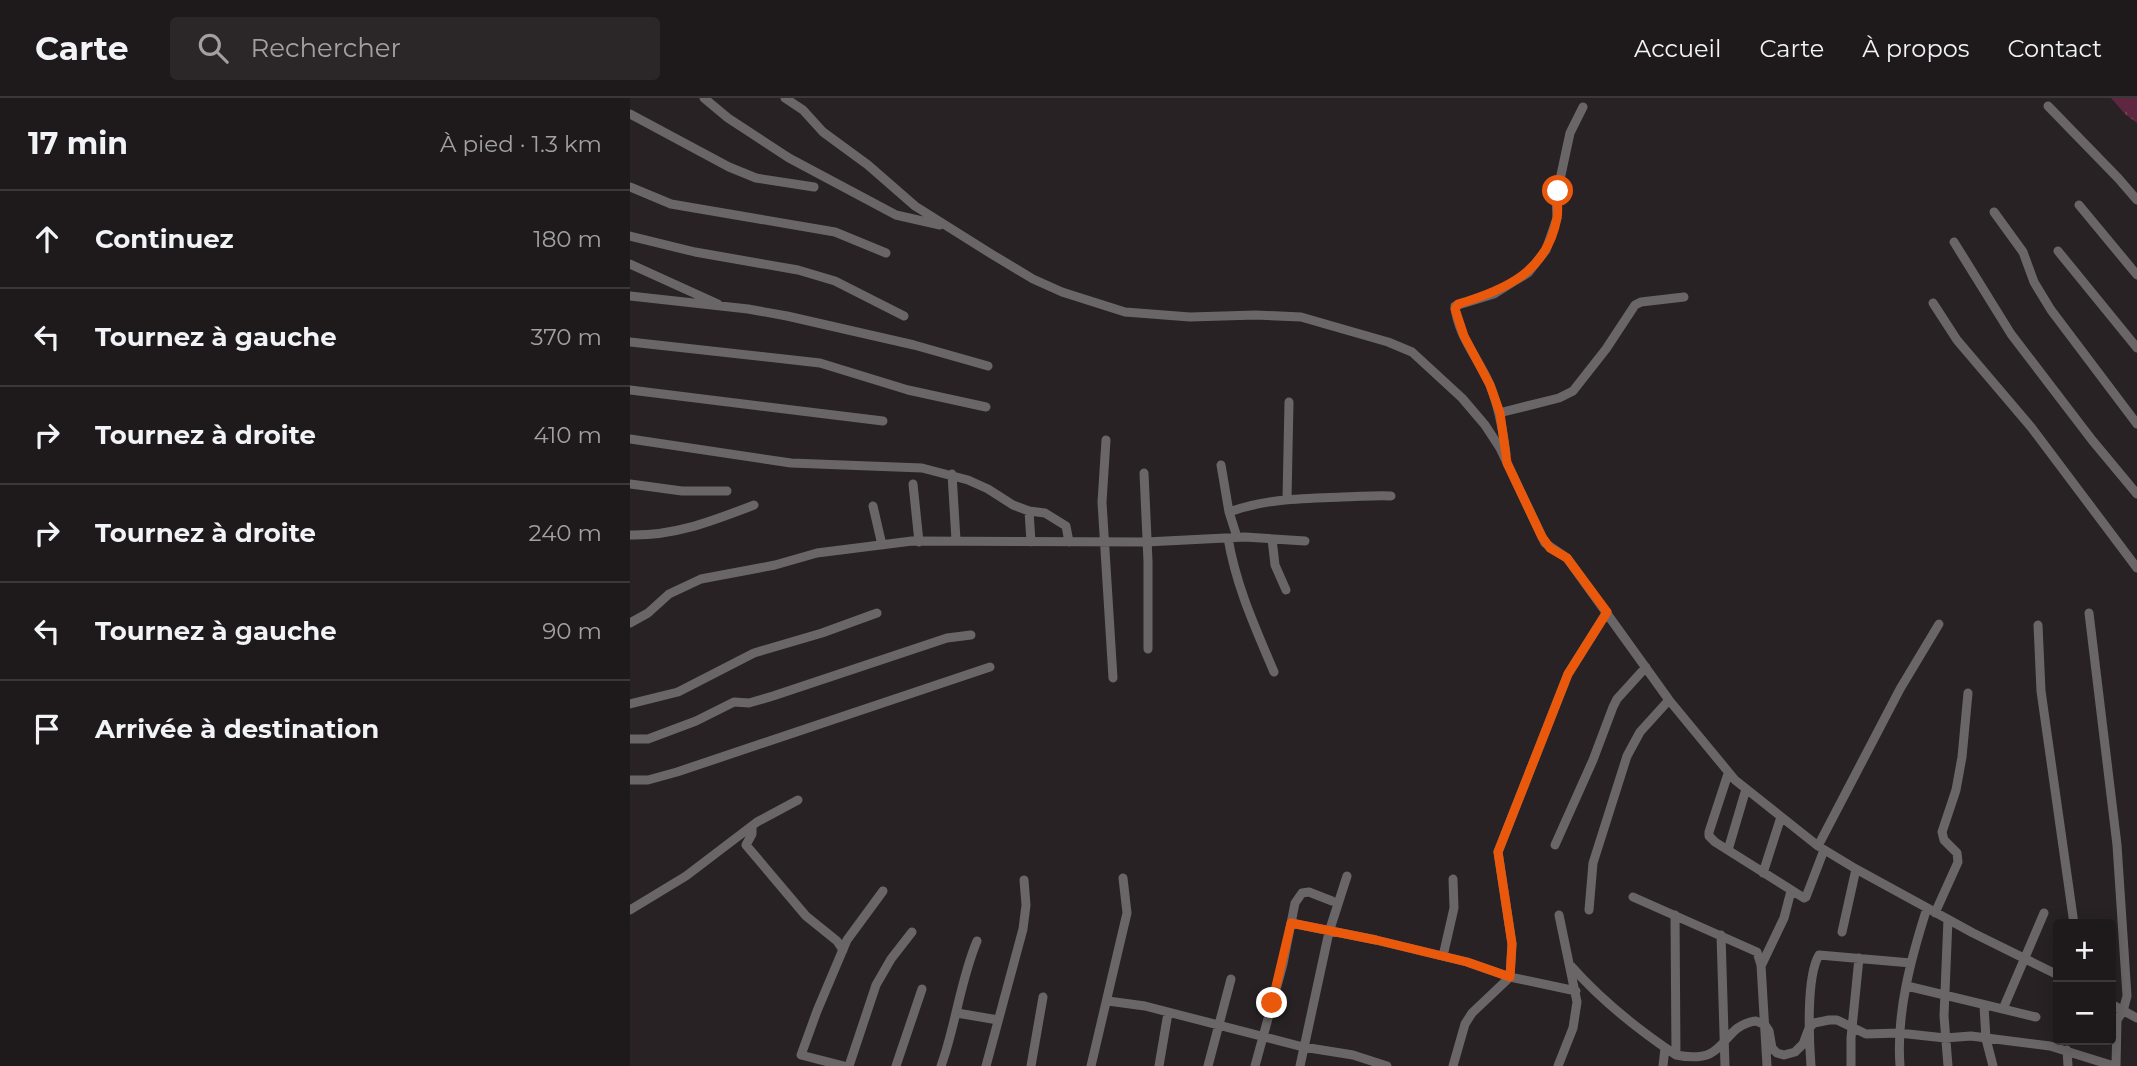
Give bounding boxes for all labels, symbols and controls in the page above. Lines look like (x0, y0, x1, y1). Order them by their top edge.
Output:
search box (170, 17, 660, 80)
text: Carte (35, 28, 128, 68)
icon: search (194, 29, 232, 67)
text: Rechercher (250, 32, 401, 64)
text: Accueil (1634, 34, 1721, 63)
text: Carte (1759, 34, 1824, 63)
text: À propos (1862, 34, 1969, 63)
text: Contact (2007, 34, 2102, 63)
text: 17 min (28, 125, 128, 162)
text: À pied · 1.3 km (440, 130, 602, 158)
route start (1542, 175, 1573, 206)
icon: ahead (28, 220, 66, 258)
text: Continuez (95, 223, 234, 255)
text: 180 m (533, 225, 602, 253)
icon: left (28, 318, 66, 356)
text: Tournez à gauche (95, 321, 337, 353)
text: 370 m (531, 323, 602, 351)
icon: right (28, 416, 66, 454)
text: Tournez à droite (95, 419, 316, 451)
text: 410 m (533, 421, 602, 449)
icon: right (28, 514, 66, 552)
text: Tournez à droite (95, 517, 316, 549)
text: 240 m (529, 519, 602, 547)
icon: left (28, 612, 66, 650)
text: Tournez à gauche (95, 615, 337, 647)
text: 90 m (542, 617, 602, 645)
icon: arrive (28, 710, 66, 748)
text: Arrivée à destination (95, 713, 379, 745)
map controls (2053, 919, 2116, 1045)
button: + (2053, 919, 2116, 982)
button: − (2053, 982, 2116, 1045)
route end (1256, 987, 1287, 1018)

